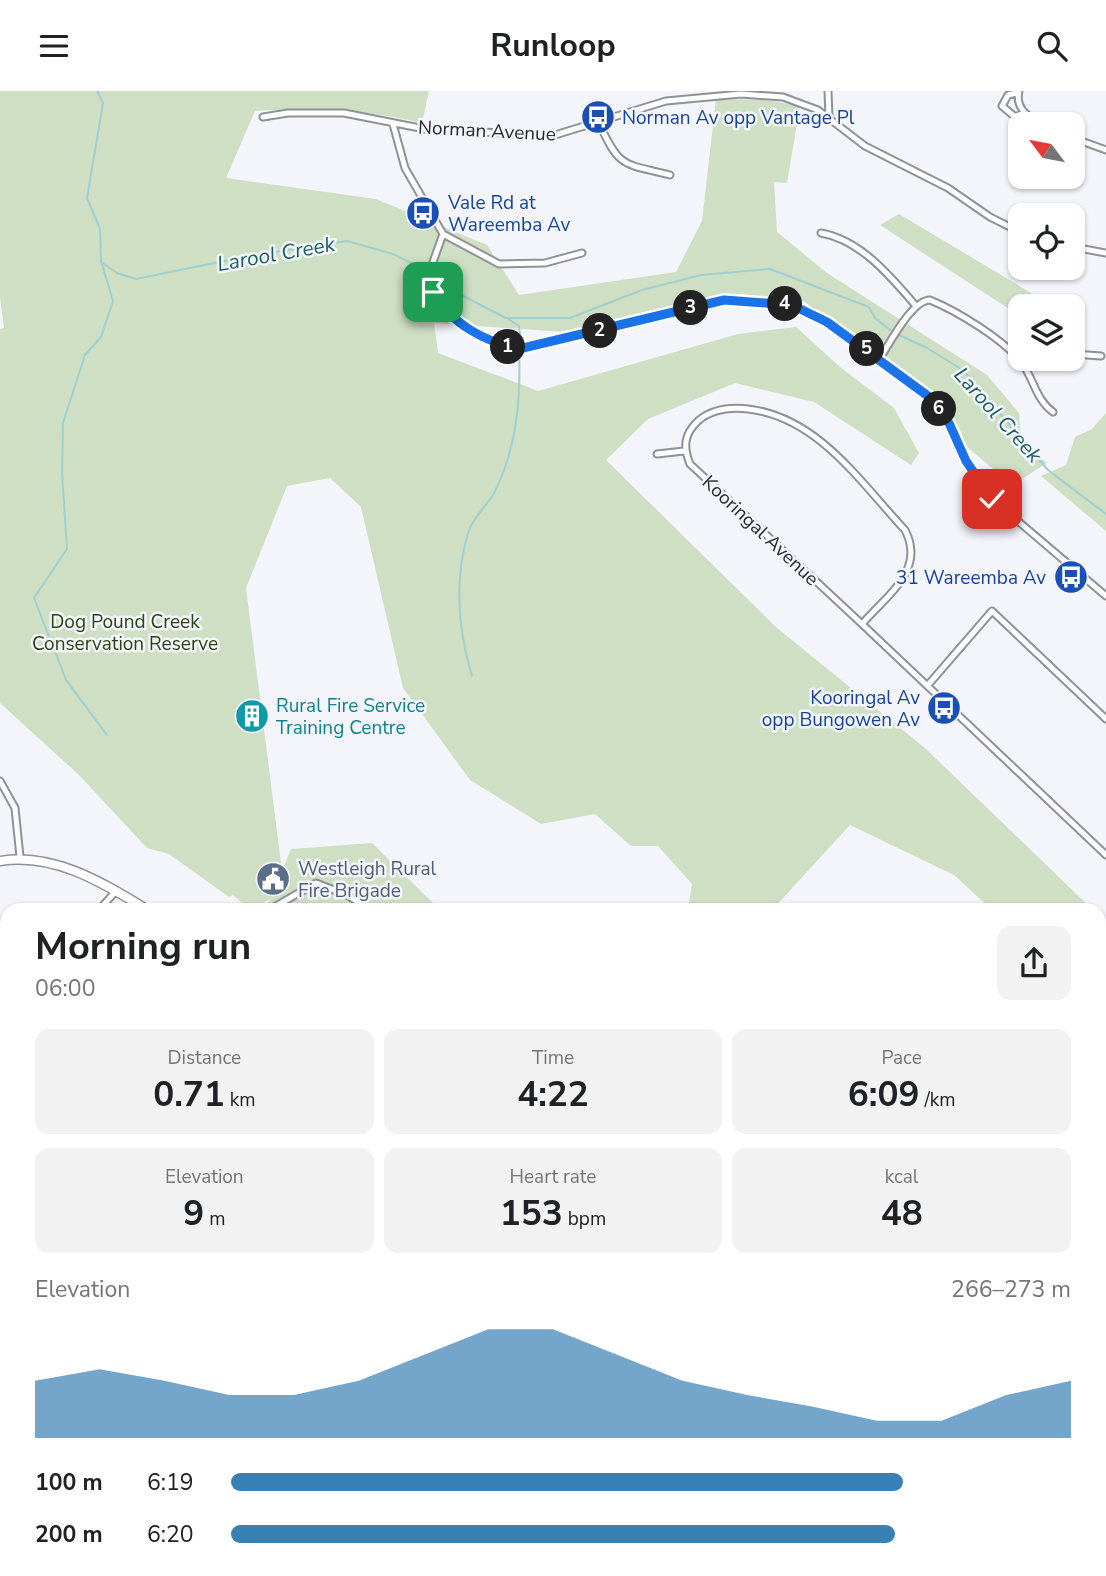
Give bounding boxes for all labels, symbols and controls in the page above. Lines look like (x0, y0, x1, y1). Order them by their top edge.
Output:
text: Runloop (490, 24, 616, 67)
icon: menu (35, 27, 73, 65)
icon: search (1033, 27, 1071, 65)
bus stop icon: Norman Av opp Vantage Pl (579, 98, 617, 136)
place label: Norman Av opp Vantage Pl (622, 105, 855, 131)
north arrow (1008, 112, 1085, 189)
map controls (1008, 112, 1085, 371)
street label: Norman Avenue (417, 114, 557, 148)
place label: Vale Rd at Wareemba Av (447, 190, 570, 238)
bus stop icon: Vale Rd at Wareemba Av (404, 194, 442, 232)
button: locate (1008, 203, 1085, 280)
water label: Larool Creek (215, 230, 338, 278)
pin (403, 262, 463, 322)
icon: arrive (414, 273, 452, 311)
pin: 4 (768, 287, 802, 321)
text: 4 (779, 290, 790, 316)
pin: 3 (674, 291, 708, 325)
text: 3 (685, 294, 696, 320)
button: layers (1008, 294, 1085, 371)
pin: 2 (582, 313, 618, 349)
text: 2 (594, 317, 605, 343)
pin: 1 (490, 329, 526, 365)
pin: 5 (850, 331, 884, 367)
text: 1 (502, 333, 513, 359)
text: 5 (861, 335, 872, 361)
water label: Larool Creek (948, 361, 1049, 469)
pin: 6 (922, 391, 956, 427)
text: 6 (933, 395, 944, 421)
pin (962, 469, 1022, 529)
street label: Kooringal Avenue (696, 470, 824, 592)
icon: check (973, 480, 1011, 518)
bus stop icon: 31 Wareemba Av (1052, 558, 1090, 596)
place label: 31 Wareemba Av (896, 565, 1046, 591)
park label: Dog Pound Creek Conservation Reserve (32, 609, 218, 657)
place label: Kooringal Av opp Bungowen Av (762, 685, 920, 733)
bus stop icon: Kooringal Av opp Bungowen Av (925, 689, 963, 727)
place label: Rural Fire Service Training Centre (276, 693, 425, 741)
building icon: Rural Fire Service Training Centre (233, 697, 271, 735)
place label: Westleigh Rural Fire Brigade (298, 856, 437, 904)
public building icon: Westleigh Rural Fire Brigade (254, 860, 292, 898)
text: Morning run (35, 921, 251, 972)
button: share (997, 926, 1071, 1000)
text: 06:00 (35, 973, 95, 1004)
text: Distance (167, 1045, 241, 1071)
text: Time (532, 1045, 574, 1071)
text: Pace (881, 1045, 922, 1071)
text: 0.71 (153, 1071, 225, 1118)
text: 4:22 (517, 1071, 589, 1118)
text: 6:09 (848, 1071, 920, 1118)
text: km (225, 1087, 256, 1113)
text: /km (920, 1087, 955, 1113)
text: Elevation (165, 1164, 244, 1190)
text: Heart rate (510, 1164, 596, 1190)
text: kcal (885, 1164, 919, 1190)
text: 9 (183, 1190, 204, 1237)
text: 153 (500, 1190, 563, 1237)
text: 48 (881, 1190, 923, 1237)
text: m (204, 1206, 225, 1232)
text: bpm (563, 1206, 606, 1232)
text: Elevation (35, 1274, 130, 1305)
text: 266–273 m (951, 1274, 1071, 1305)
text: 100 m (35, 1467, 103, 1498)
text: 6:19 (147, 1467, 194, 1498)
text: 200 m (35, 1519, 103, 1550)
text: 6:20 (147, 1519, 194, 1550)

